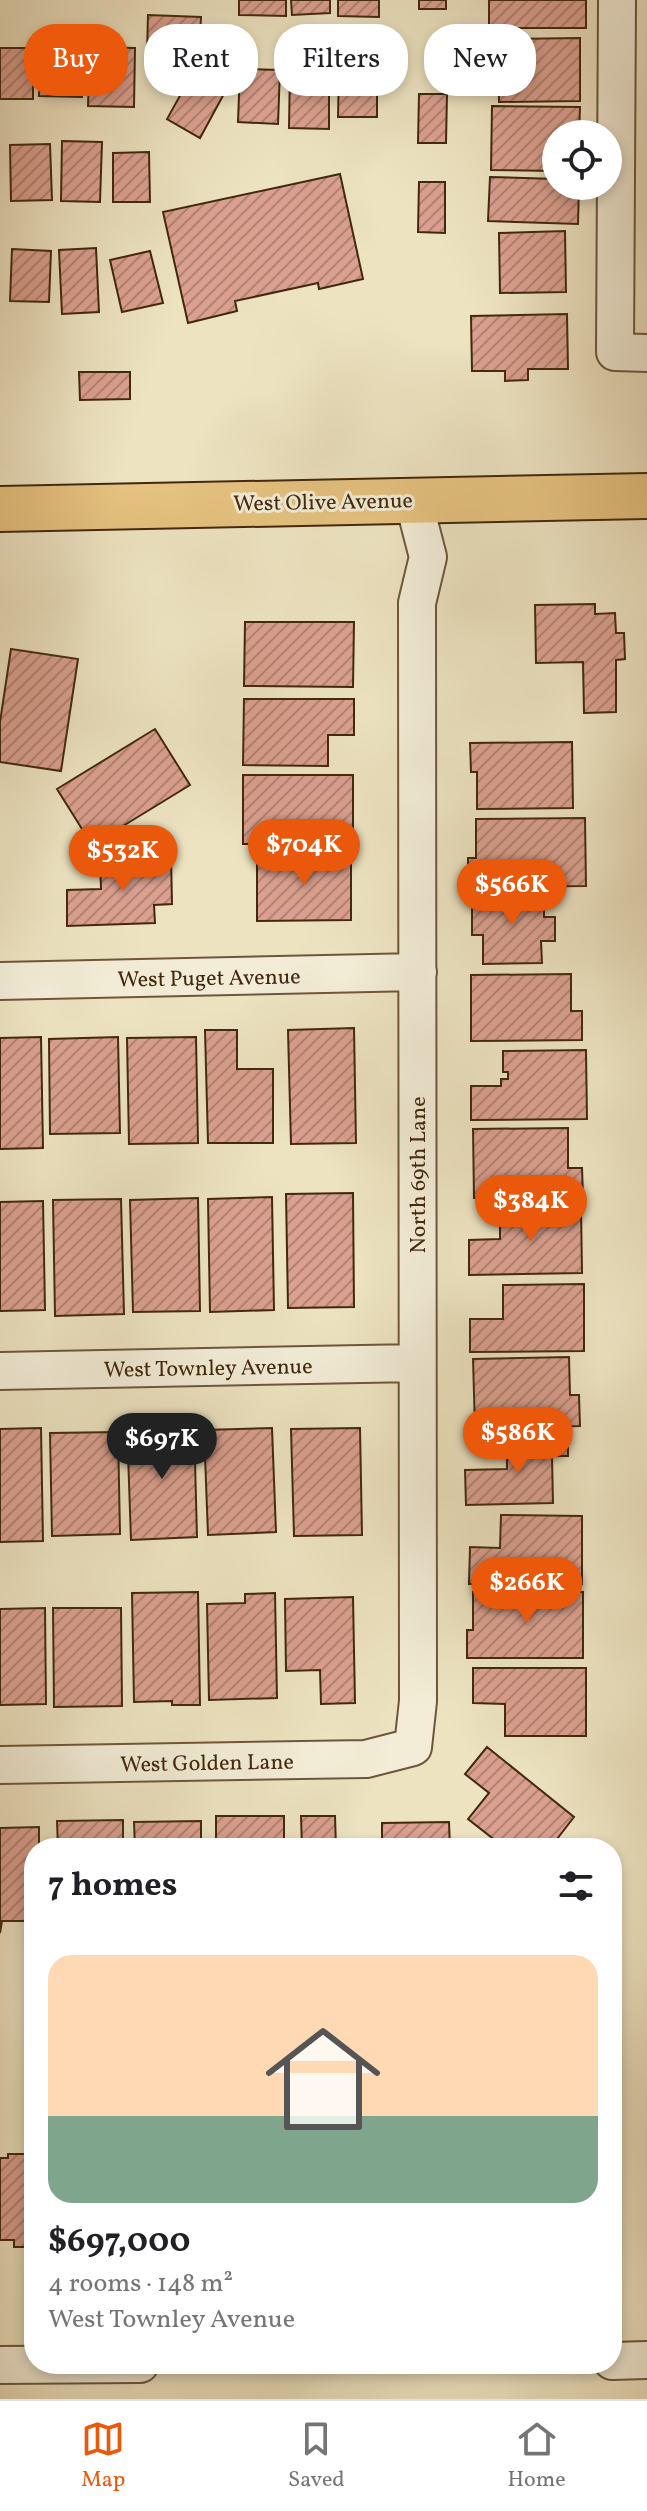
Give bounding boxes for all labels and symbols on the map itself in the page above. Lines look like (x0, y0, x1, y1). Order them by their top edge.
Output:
street label: West Olive Avenue (233, 486, 413, 521)
pin: $704K (248, 819, 360, 887)
pin: $532K (67, 825, 179, 893)
pin: $566K (456, 859, 568, 927)
street label: West Puget Avenue (117, 962, 301, 997)
street label: North 69th Lane (404, 1096, 435, 1254)
pin: $384K (475, 1175, 587, 1243)
street label: West Townley Avenue (103, 1352, 313, 1387)
pin: $586K (462, 1407, 574, 1475)
pin: $697K (106, 1413, 218, 1481)
pin: $266K (471, 1557, 583, 1625)
street label: West Golden Lane (120, 1747, 294, 1782)

